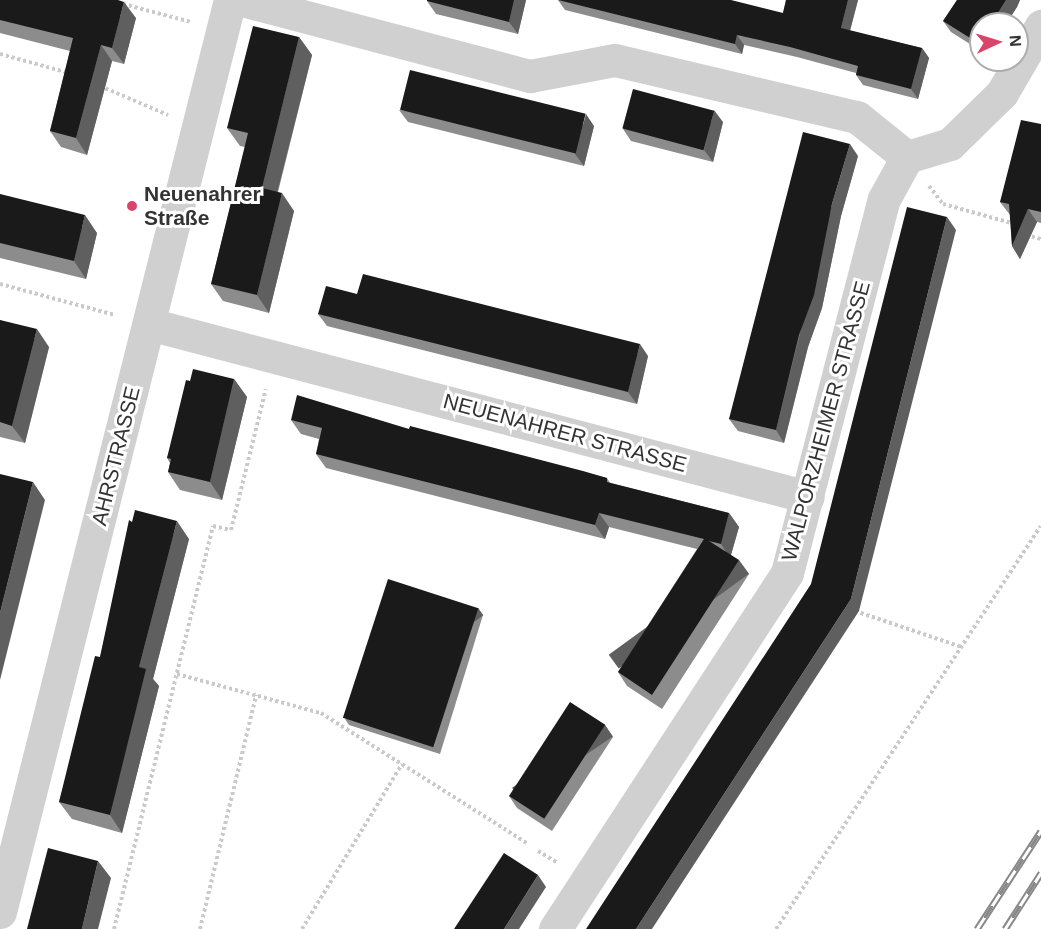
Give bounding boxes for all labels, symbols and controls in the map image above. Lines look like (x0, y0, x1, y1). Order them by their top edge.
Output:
north arrow (969, 12, 1029, 72)
text: N (1007, 34, 1024, 47)
place label: Neuenahrer Straße (144, 181, 261, 231)
marker: Neuenahrer Straße (125, 199, 139, 213)
street label: WALPORZHEIMER STRASSE (776, 278, 876, 564)
street label: AHRSTRASSE (87, 384, 145, 528)
street label: NEUENAHRER STRASSE (441, 388, 689, 478)

